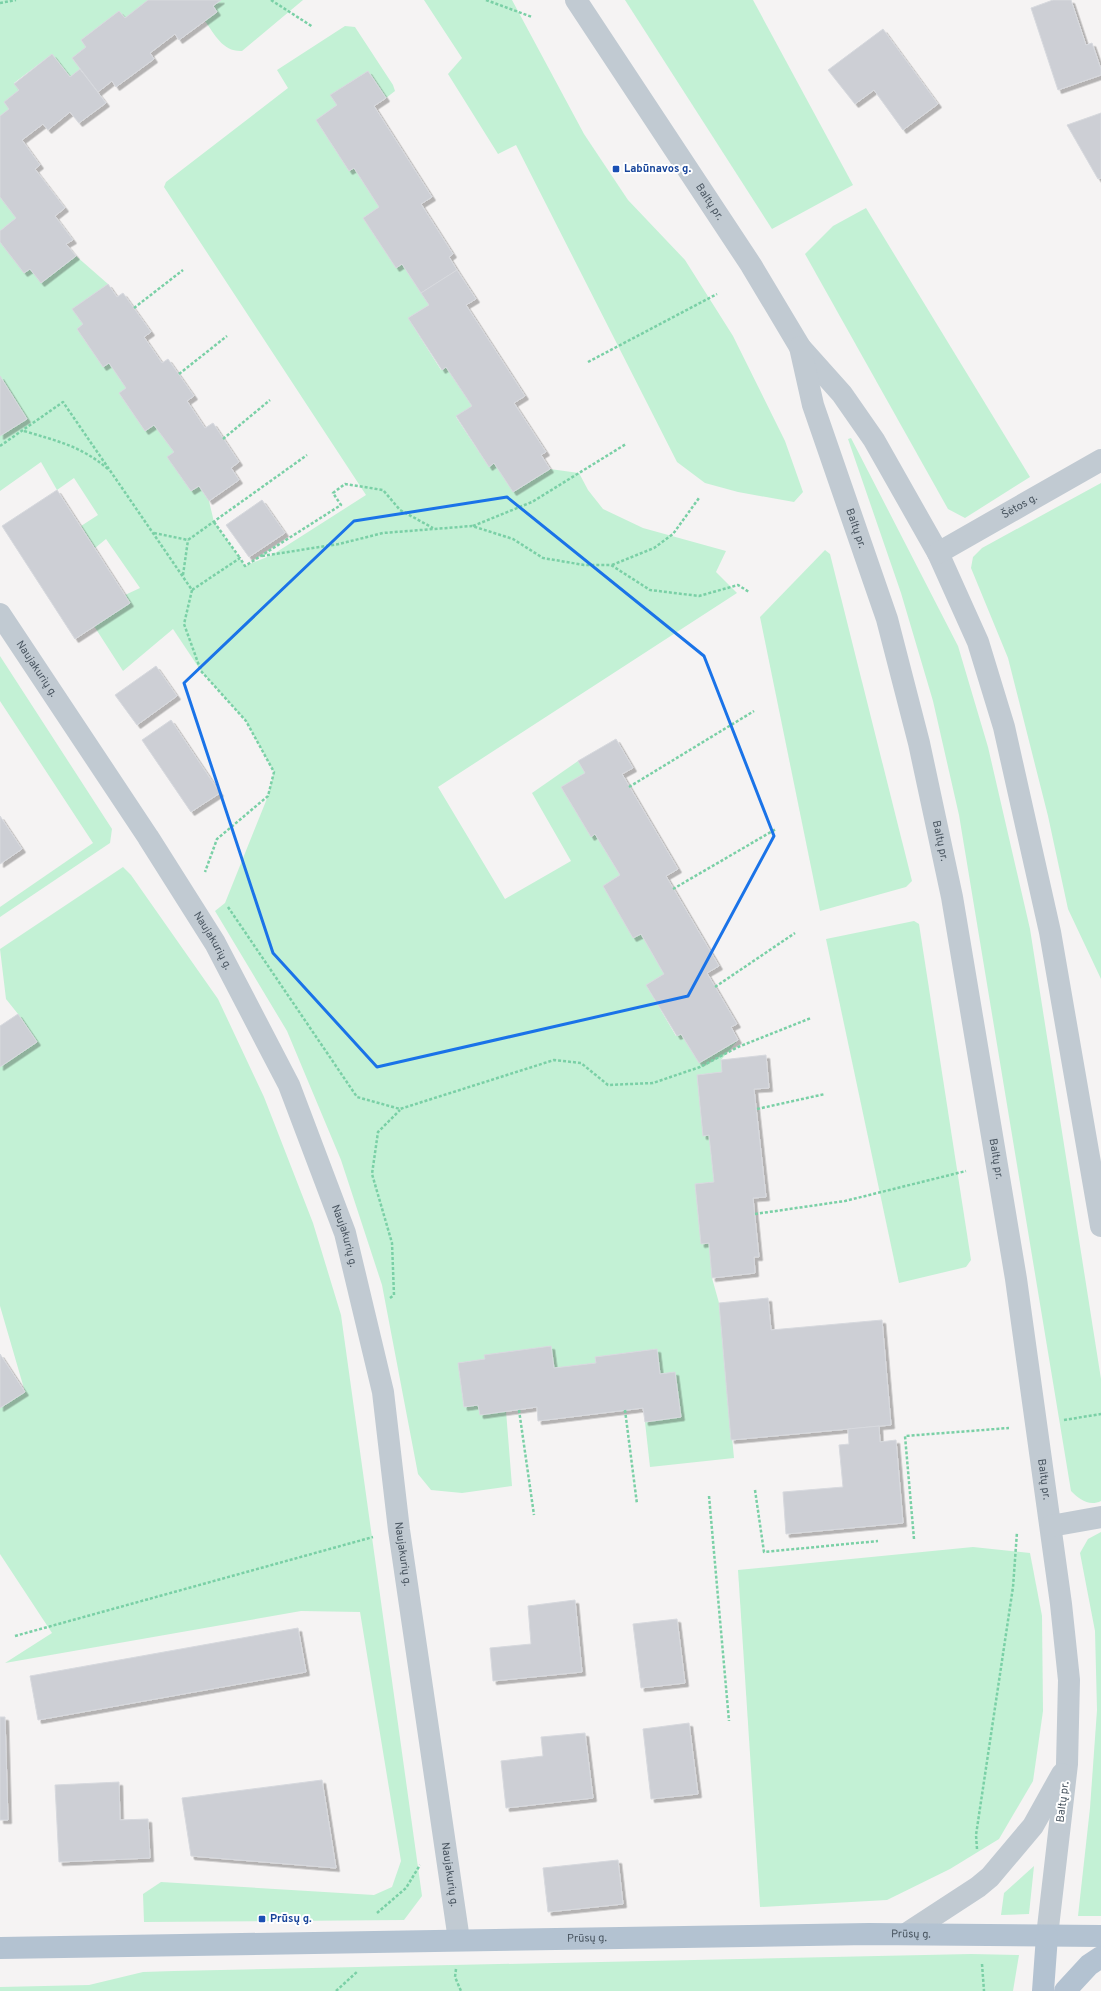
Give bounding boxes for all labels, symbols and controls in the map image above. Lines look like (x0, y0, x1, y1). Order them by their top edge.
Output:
place label: Labūnavos g. (624, 162, 691, 176)
marker: Labūnavos g. (611, 164, 621, 174)
street label: Baltų pr. (692, 181, 727, 223)
street label: Šėtos g. (999, 491, 1040, 522)
street label: Baltų pr. (842, 507, 869, 550)
street label: Naujakurių g. (13, 638, 60, 700)
street label: Baltų pr. (929, 819, 951, 863)
street label: Naujakurių g. (190, 909, 235, 972)
street label: Baltų pr. (986, 1137, 1006, 1180)
street label: Naujakurių g. (328, 1203, 360, 1269)
street label: Baltų pr. (1034, 1458, 1054, 1501)
street label: Naujakurių g. (391, 1521, 414, 1587)
street label: Baltų pr. (1054, 1781, 1072, 1823)
street label: Naujakurių g. (438, 1841, 461, 1908)
place label: Prūsų g. (270, 1912, 312, 1926)
marker: Prūsų g. (257, 1914, 267, 1924)
street label: Prūsų g. (891, 1927, 931, 1942)
street label: Prūsų g. (567, 1931, 607, 1946)

